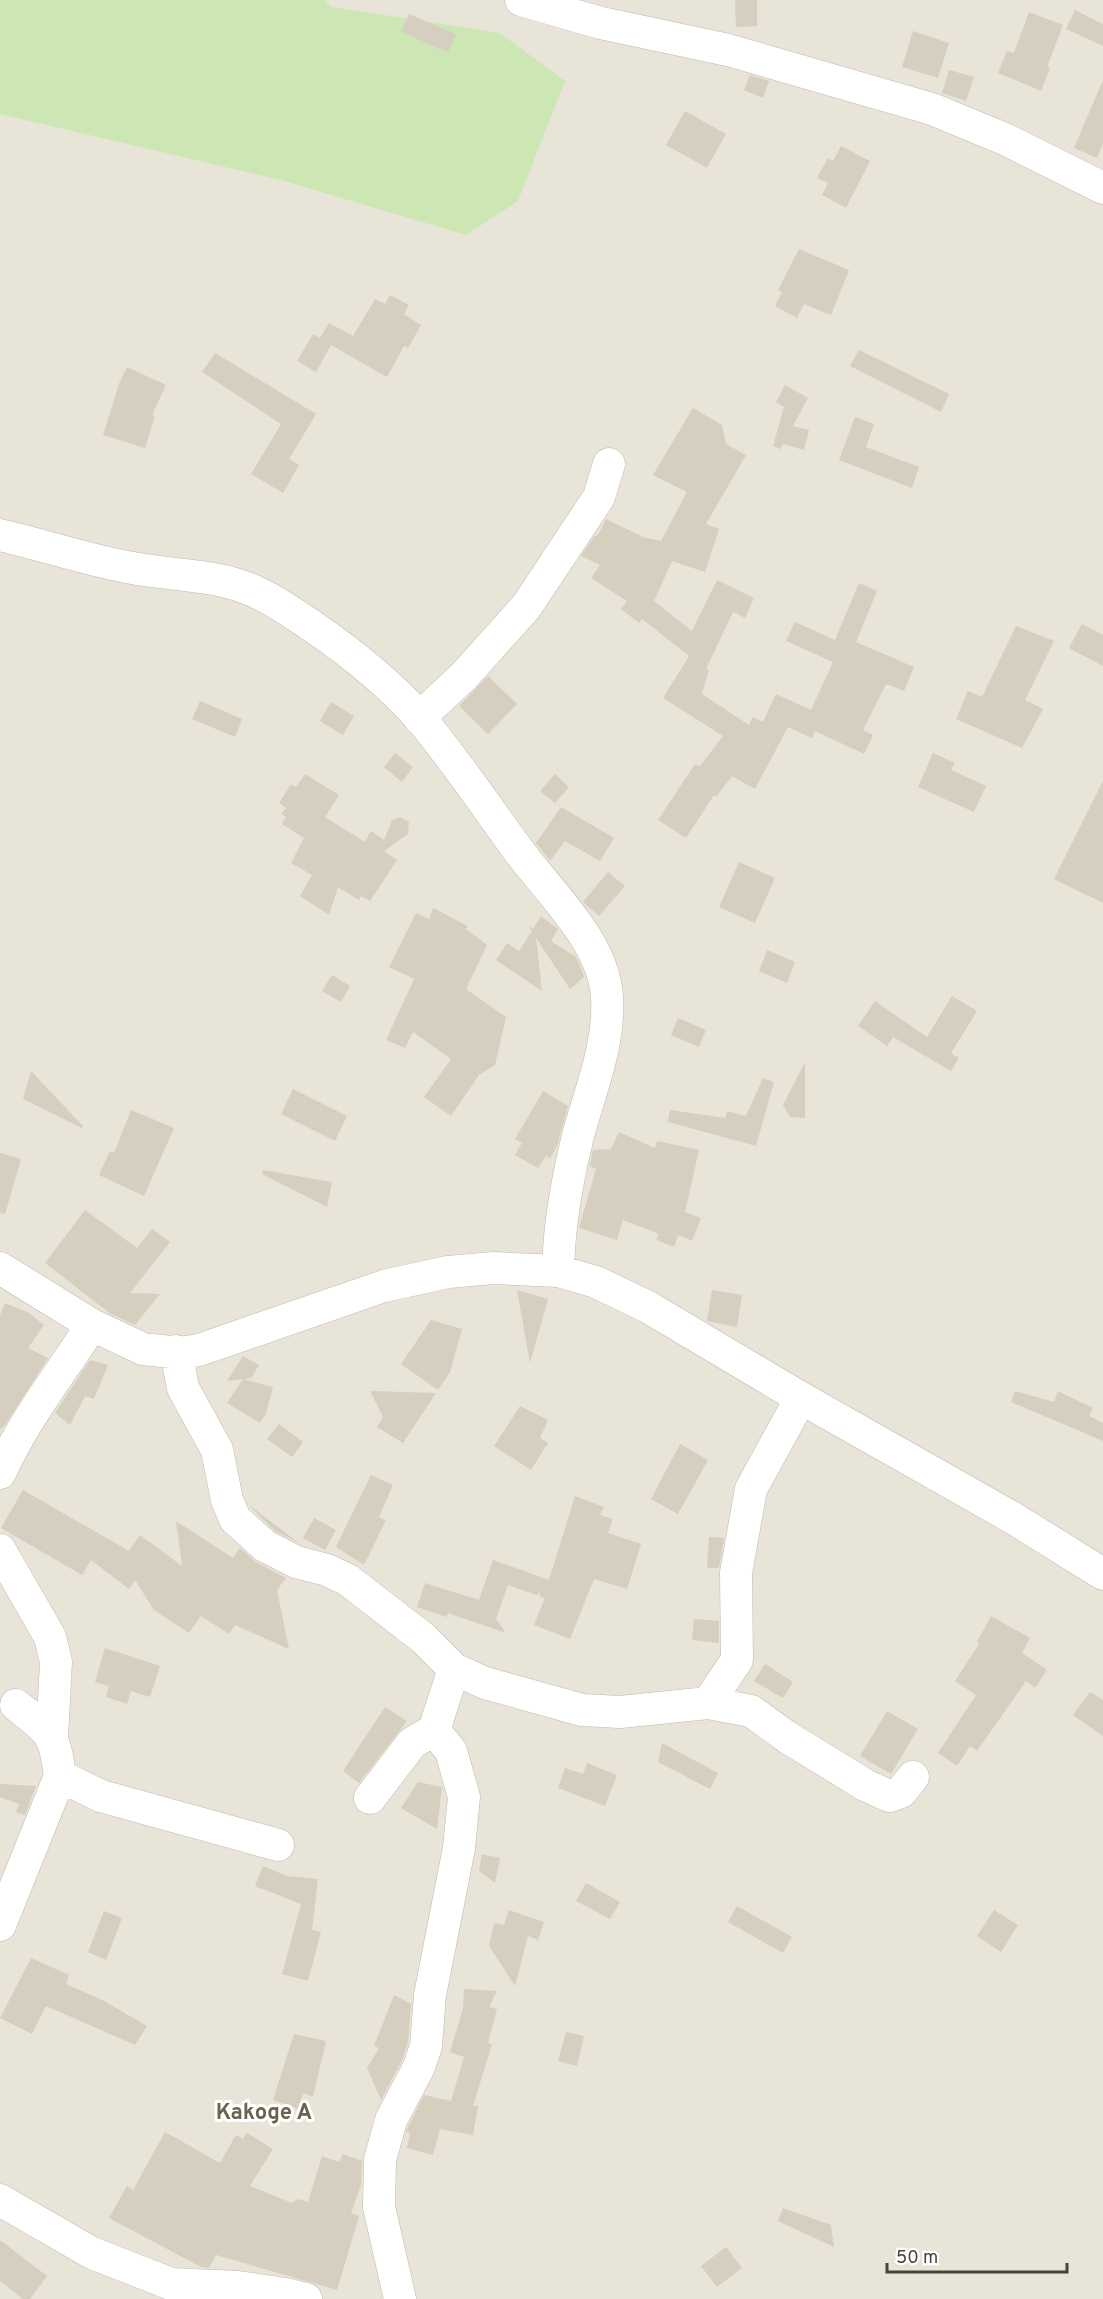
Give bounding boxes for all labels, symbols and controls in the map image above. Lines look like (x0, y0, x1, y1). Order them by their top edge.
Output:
district label: Kakoge A (216, 2100, 313, 2127)
scale bar (887, 2236, 1067, 2274)
text: 50 m (896, 2247, 938, 2270)

